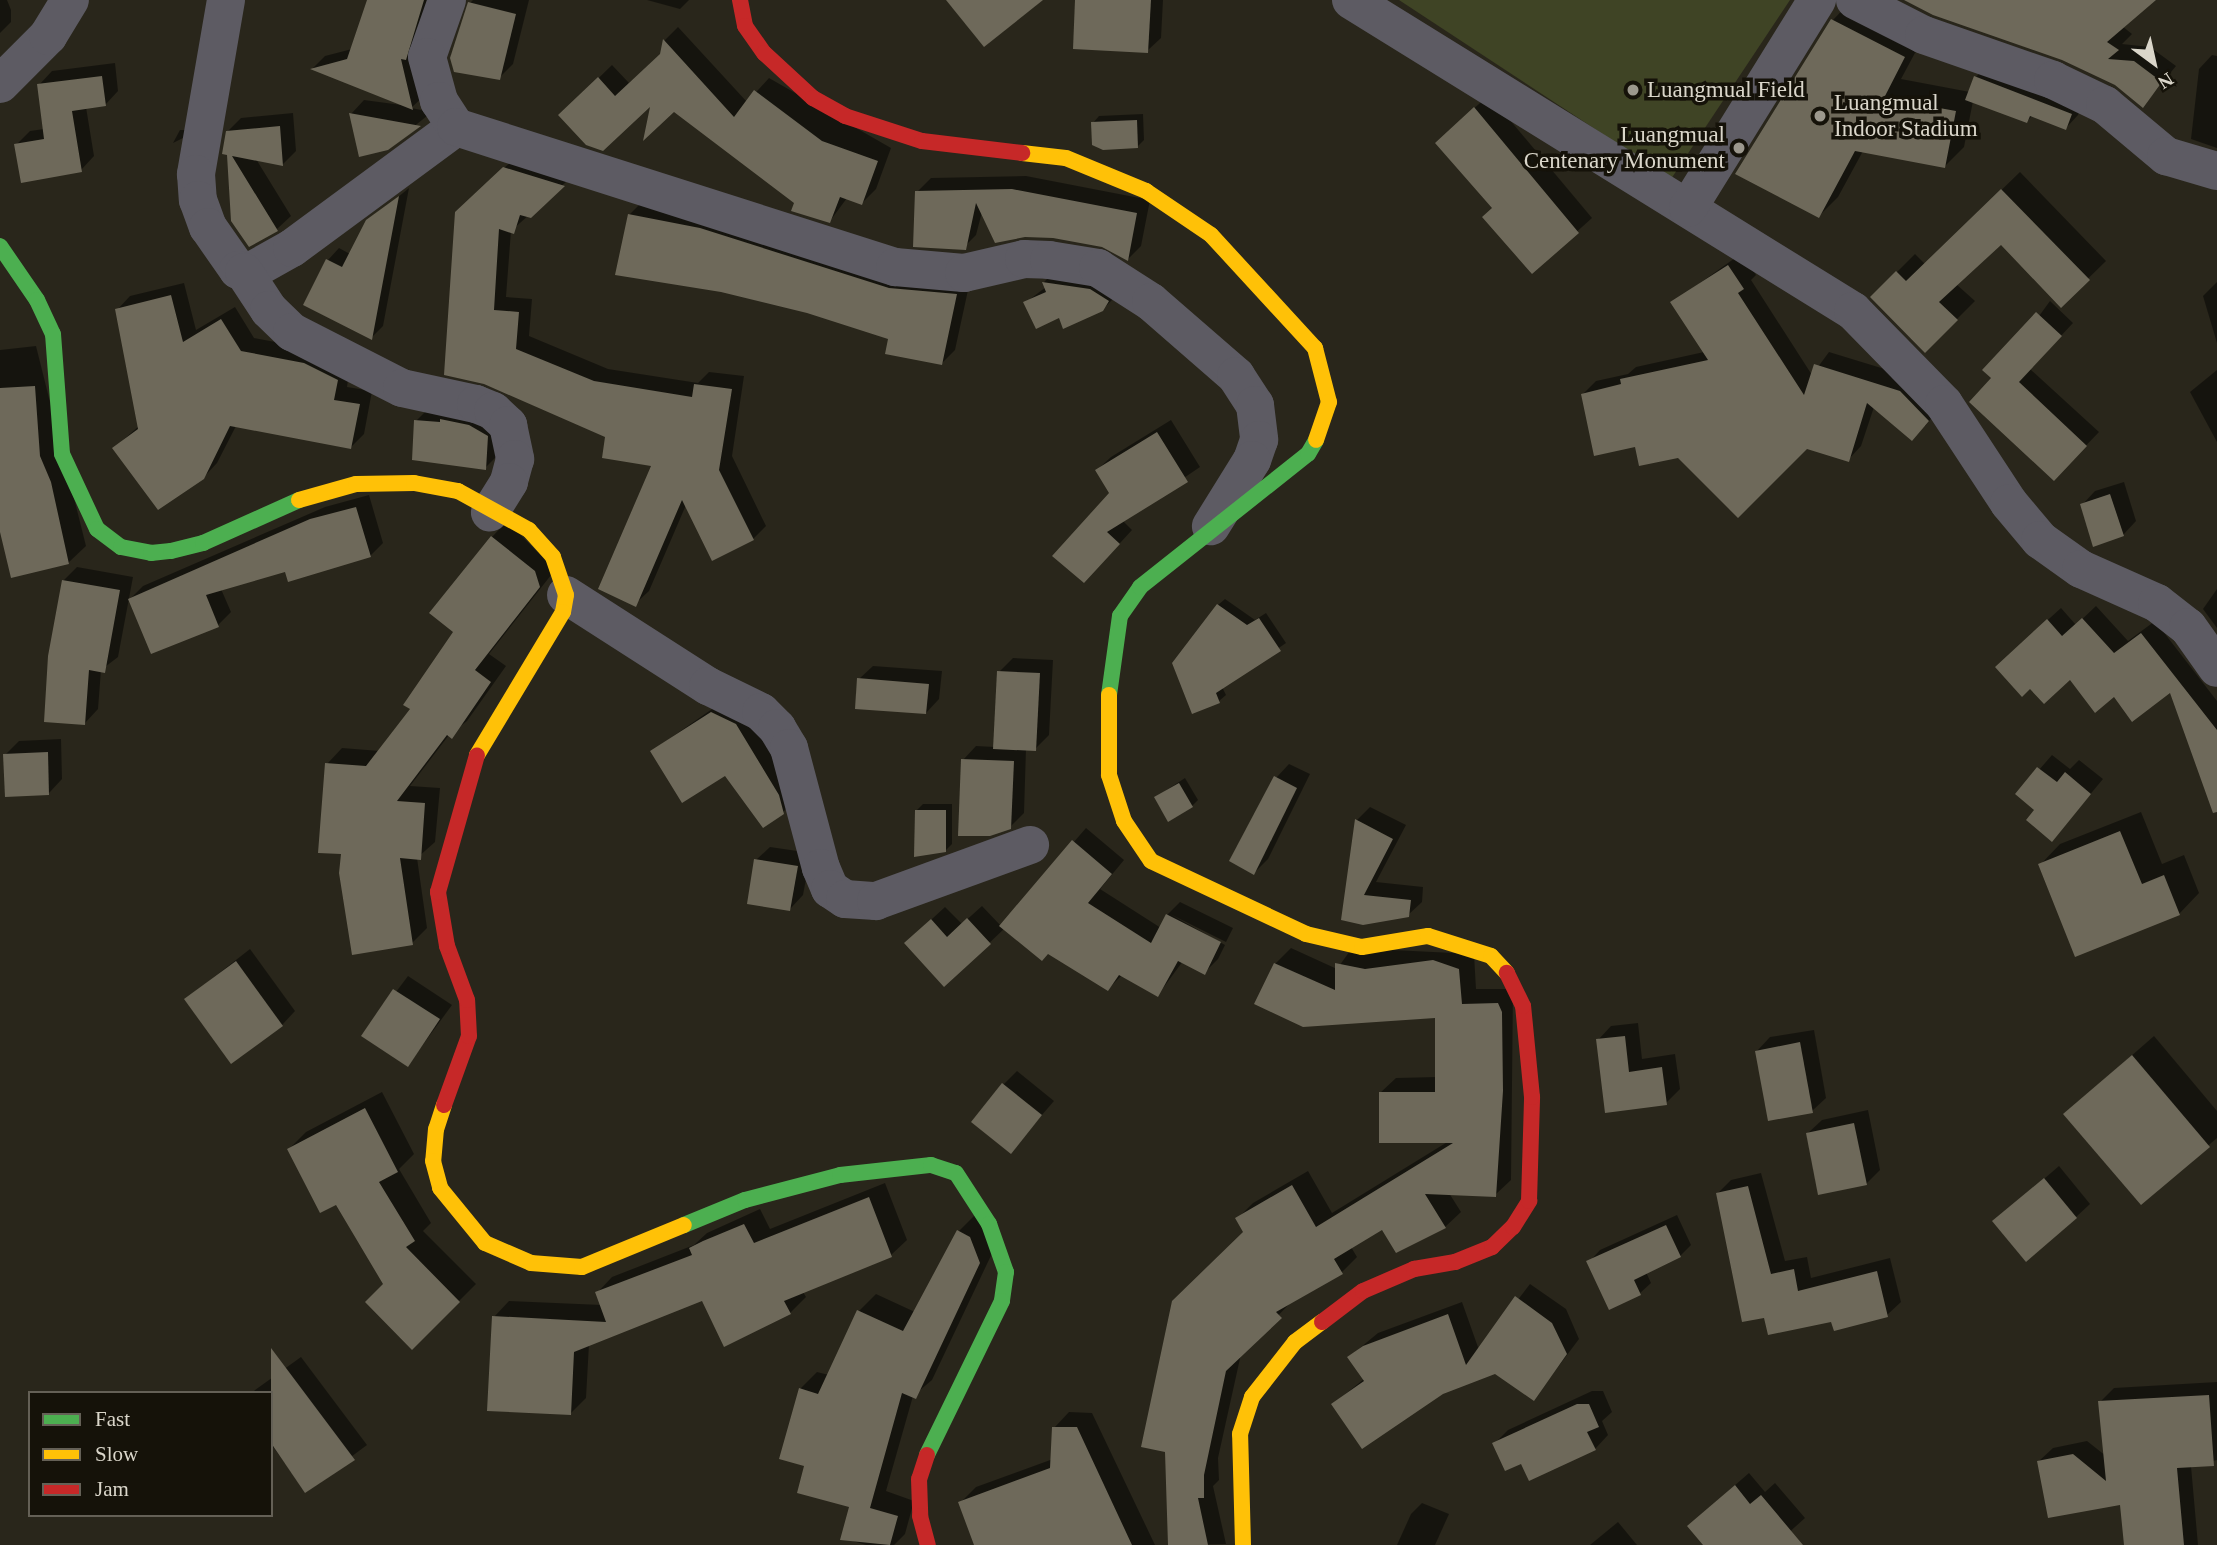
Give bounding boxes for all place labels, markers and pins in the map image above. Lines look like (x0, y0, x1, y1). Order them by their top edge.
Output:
place label: Luangmual Field (1647, 76, 1805, 104)
marker: Luangmual Field (1625, 82, 1641, 98)
place label: Luangmual Indoor Stadium (1834, 89, 1978, 143)
marker: Luangmual Indoor Stadium (1812, 108, 1828, 124)
place label: Luangmual Centenary Monument (1524, 121, 1725, 175)
marker: Luangmual Centenary Monument (1731, 140, 1747, 156)

